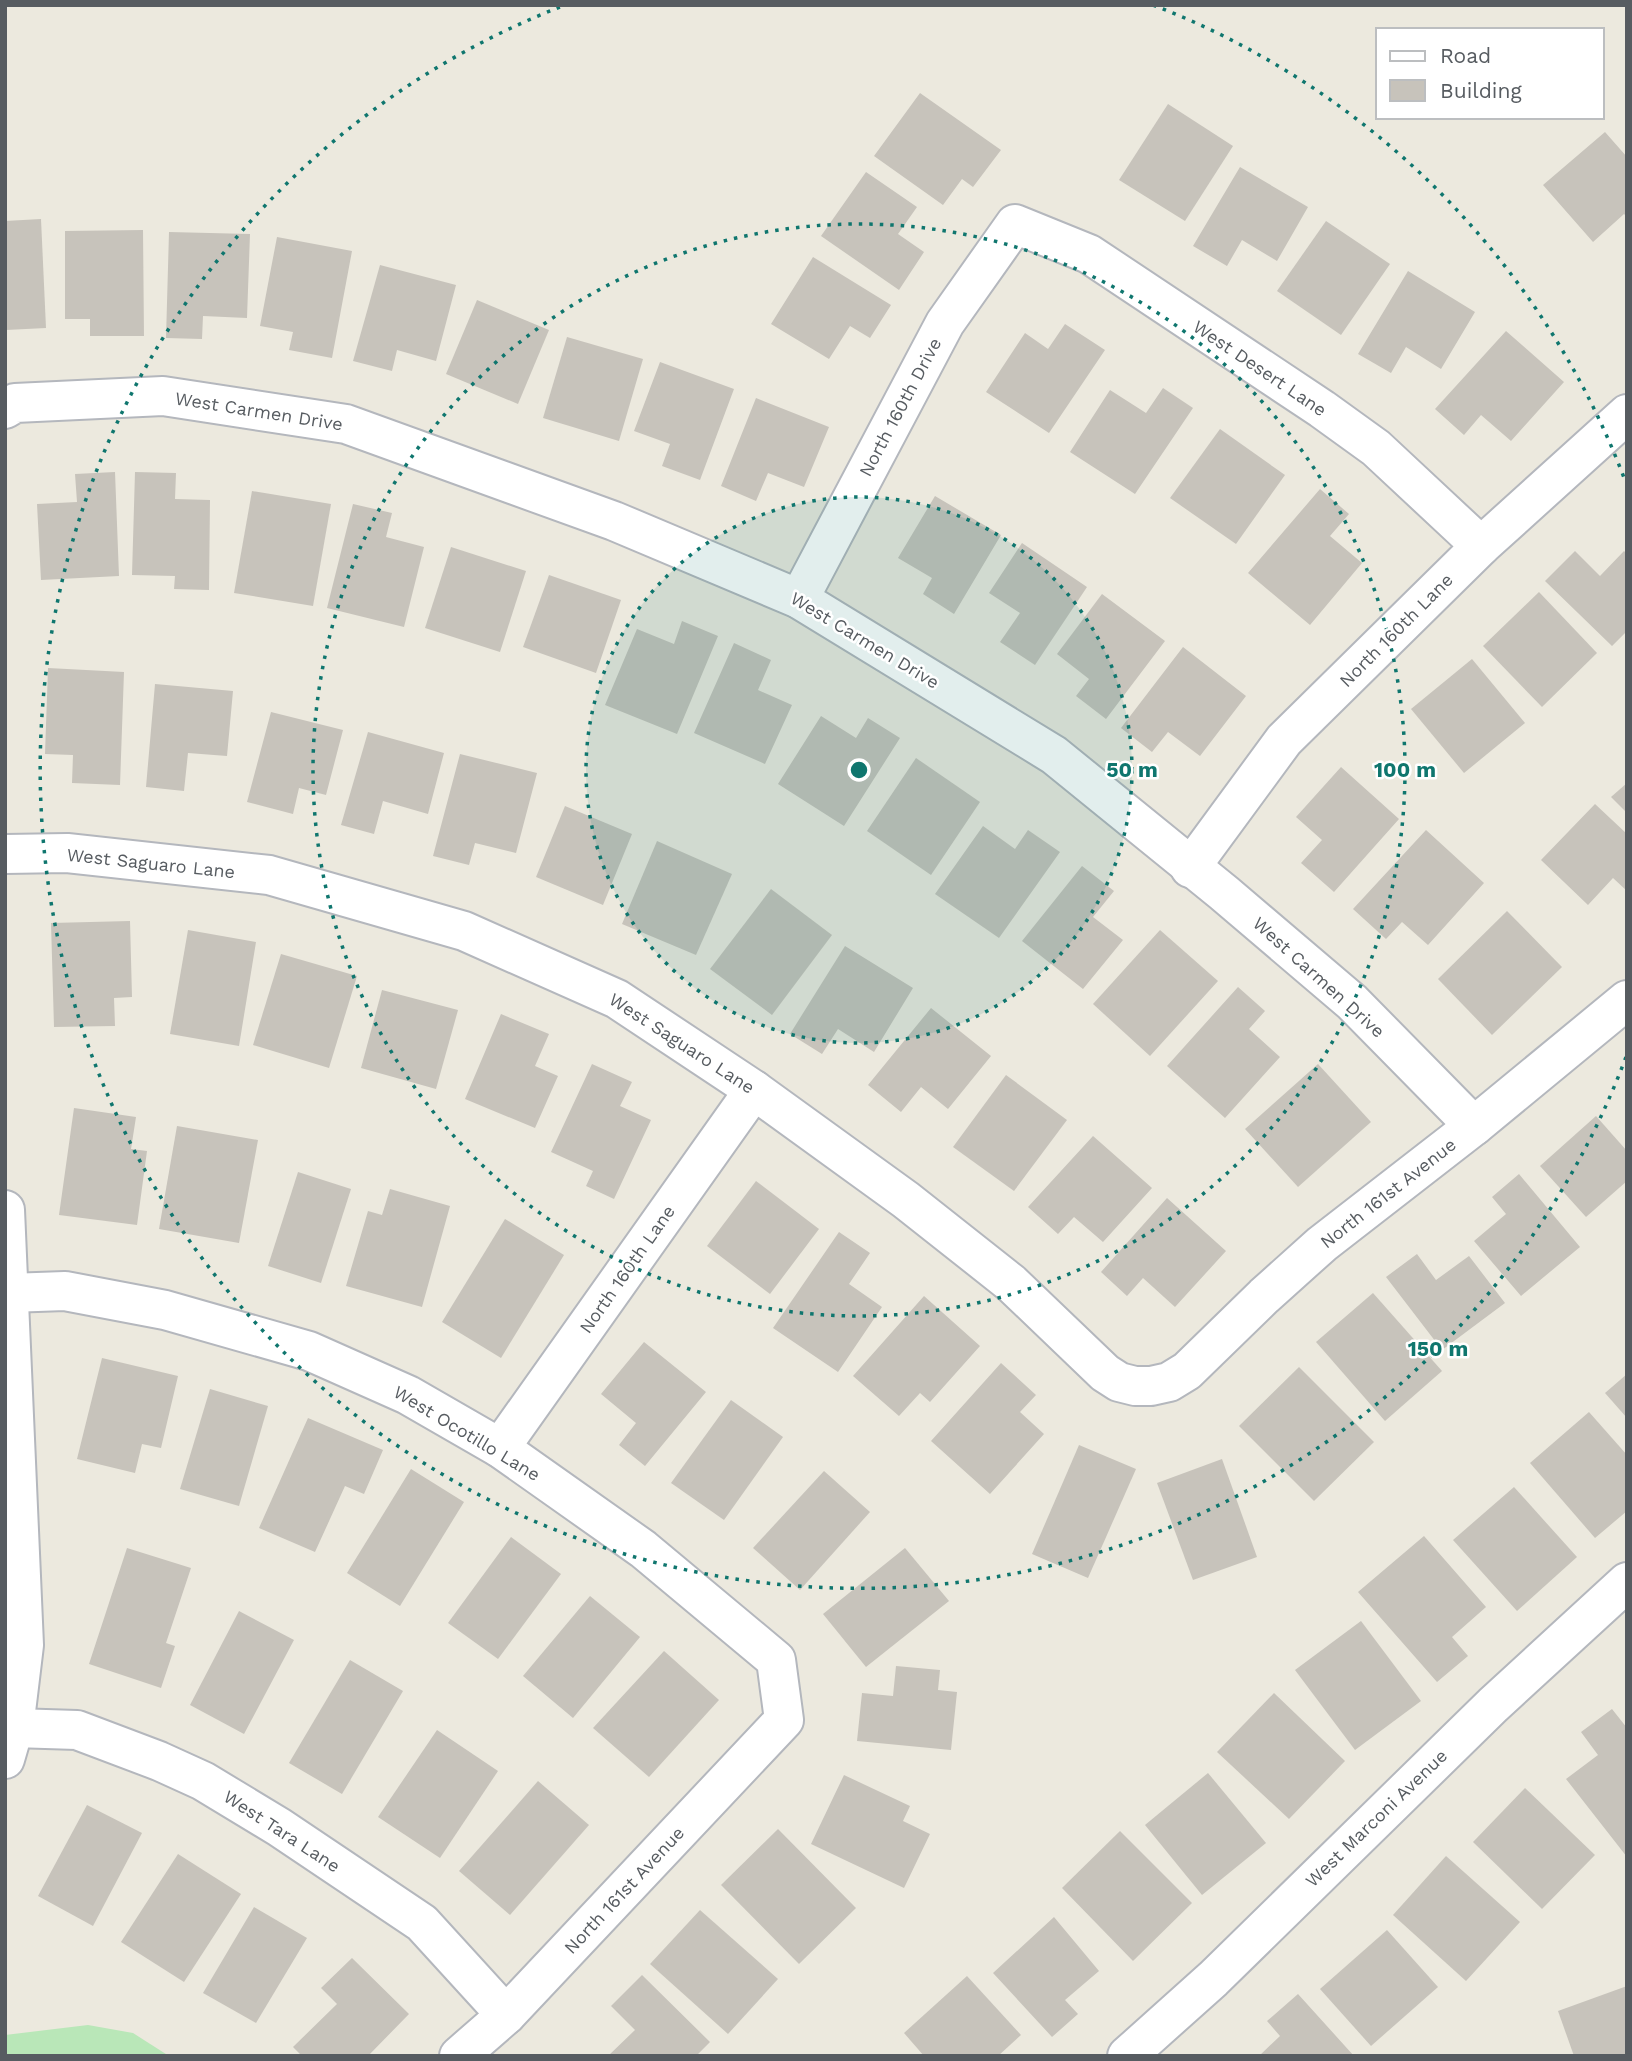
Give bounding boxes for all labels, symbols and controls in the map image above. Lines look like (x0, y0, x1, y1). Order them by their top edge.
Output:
legend (1376, 28, 1604, 119)
text: Road (1440, 43, 1491, 68)
text: Building (1440, 78, 1522, 103)
street label: West Desert Lane (1189, 316, 1331, 420)
street label: North 160th Drive (855, 334, 945, 480)
street label: West Carmen Drive (174, 387, 344, 435)
street label: North 160th Lane (1335, 569, 1457, 691)
street label: West Carmen Drive (787, 587, 943, 693)
text: 50 m (1106, 757, 1158, 782)
text: 100 m (1374, 757, 1436, 782)
centre of rings (847, 758, 871, 782)
street label: West Saguaro Lane (66, 844, 236, 882)
street label: West Carmen Drive (1249, 912, 1389, 1042)
street label: West Saguaro Lane (605, 988, 759, 1098)
street label: North 161st Avenue (1316, 1134, 1460, 1252)
street label: North 160th Lane (575, 1201, 679, 1337)
text: 150 m (1408, 1336, 1468, 1361)
street label: West Ocotillo Lane (390, 1381, 544, 1485)
street label: West Marconi Avenue (1301, 1745, 1451, 1891)
street label: West Tara Lane (220, 1786, 344, 1876)
street label: North 161st Avenue (560, 1822, 688, 1958)

